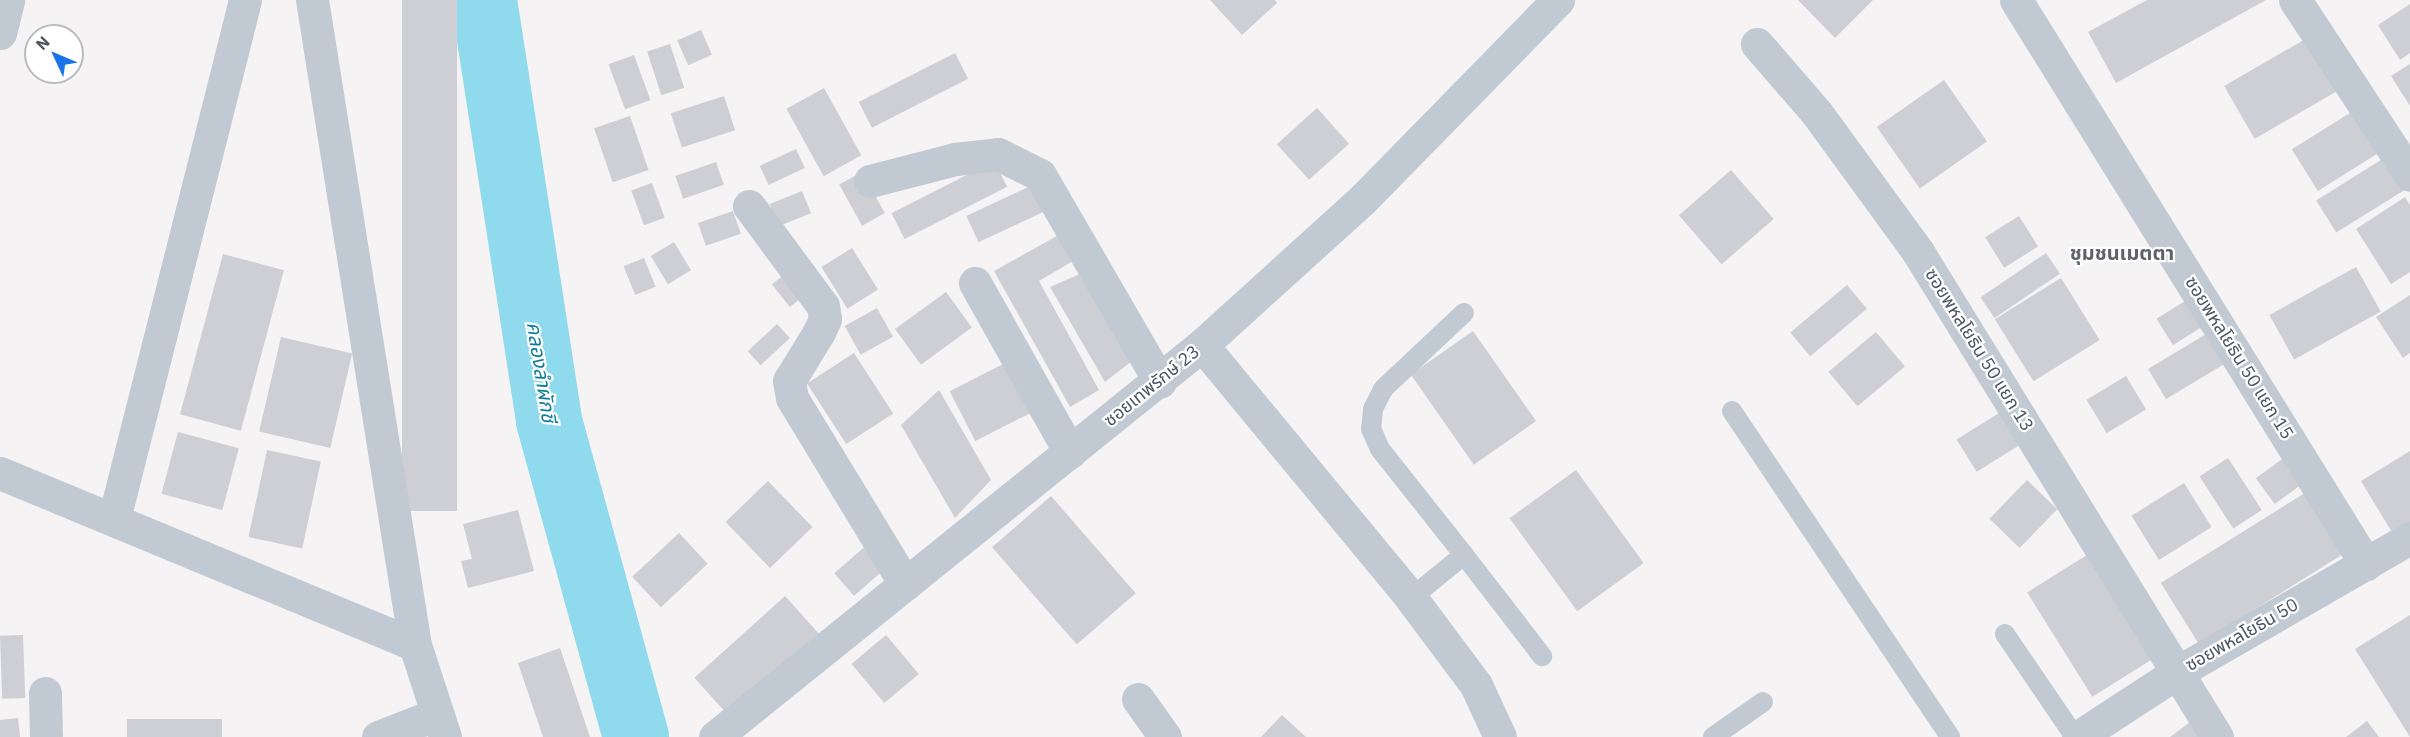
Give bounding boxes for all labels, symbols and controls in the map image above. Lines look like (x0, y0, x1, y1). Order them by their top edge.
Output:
north arrow (24, 24, 84, 84)
text: N (31, 32, 54, 54)
district label: ชุมชนเมตตา (2070, 240, 2174, 264)
street label: ซอยพหลโยธิน 50 แยก 13 (1920, 265, 2038, 435)
street label: ซอยพหลโยธิน 50 แยก 15 (2180, 273, 2298, 443)
water label: คลองลำผักชี (522, 320, 562, 424)
street label: ซอยเทพรักษ์ 23 (1100, 341, 1204, 431)
street label: ซอยพหลโยธิน 50 (2182, 594, 2302, 676)

